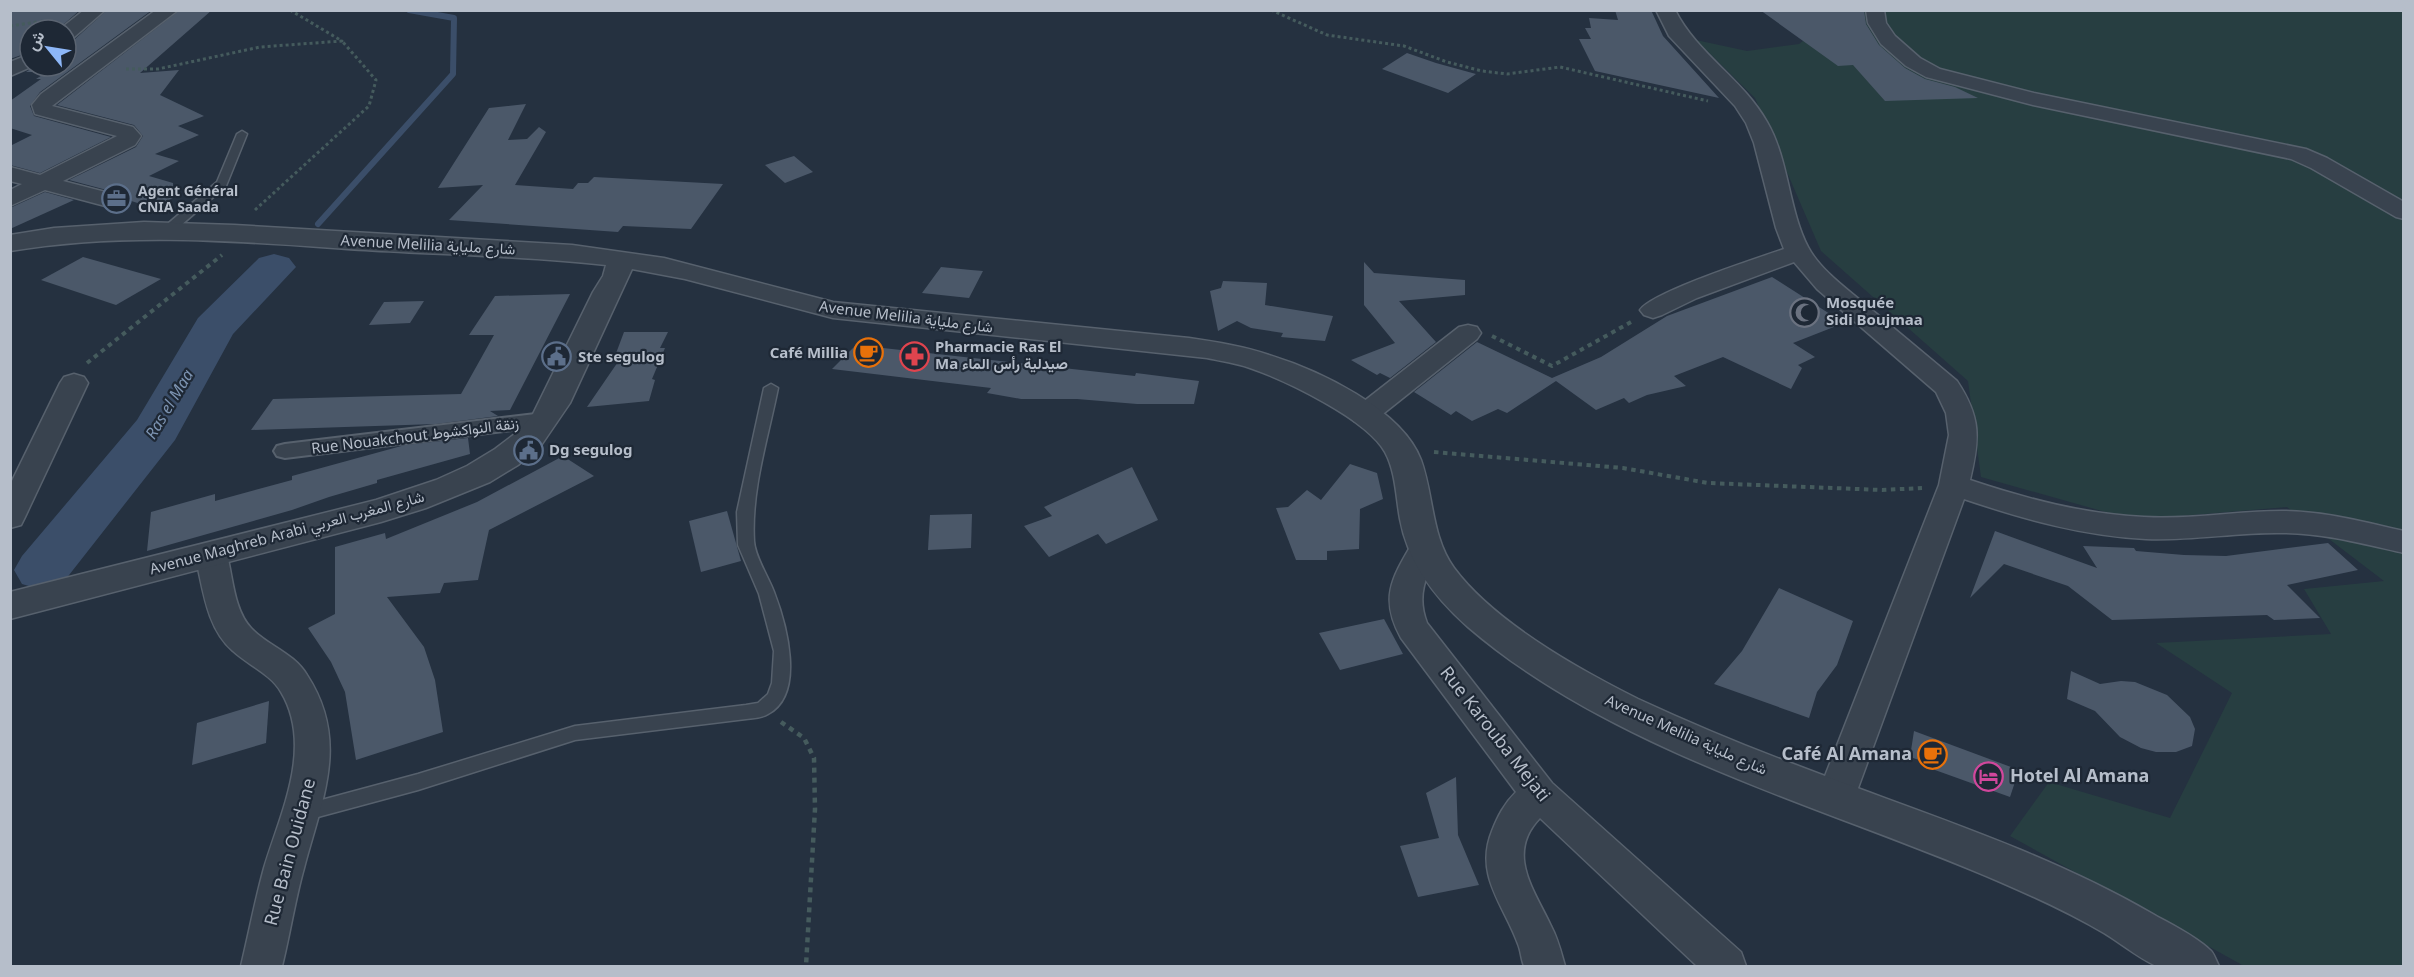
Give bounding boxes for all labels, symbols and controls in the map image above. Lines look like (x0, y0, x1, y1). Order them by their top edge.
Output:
north arrow (18, 18, 78, 78)
text: ش (21, 27, 49, 54)
place label: Agent Général CNIA Saada (138, 181, 238, 216)
office icon: Agent Général CNIA Saada (101, 183, 133, 215)
street label: Avenue Melilia شارع ملياية (340, 229, 516, 261)
place label: Mosquée Sidi Boujmaa (1826, 292, 1923, 329)
street label: Avenue Melilia شارع ملياية (818, 295, 994, 339)
mosque icon: Mosquée Sidi Boujmaa (1789, 296, 1821, 328)
place label: Pharmacie Ras El Ma صيدلية رأس الماء (935, 336, 1068, 373)
cafe icon: Café Millia (853, 337, 885, 369)
pharmacy icon: Pharmacie Ras El Ma صيدلية رأس الماء (898, 340, 930, 372)
public building icon: Ste segulog (541, 341, 573, 373)
place label: Café Millia (770, 342, 848, 362)
place label: Ste segulog (578, 346, 665, 366)
water label: Ras el Maa (140, 365, 198, 443)
street label: Rue Nouakchout زنقة النواكشوط (310, 412, 520, 458)
public building icon: Dg segulog (512, 434, 544, 466)
place label: Dg segulog (549, 439, 632, 459)
street label: Avenue Maghreb Arabi شارع المغرب العربي (147, 486, 427, 582)
street label: Rue Karouba Mejati (1435, 661, 1556, 806)
street label: Avenue Melilia شارع ملياية (1602, 689, 1771, 781)
cafe icon: Café Al Amana (1917, 738, 1949, 770)
place label: Café Al Amana (1782, 741, 1912, 765)
hotel icon: Hotel Al Amana (1973, 760, 2005, 792)
place label: Hotel Al Amana (2010, 763, 2149, 787)
street label: Rue Bain Ouidane (258, 775, 320, 928)

